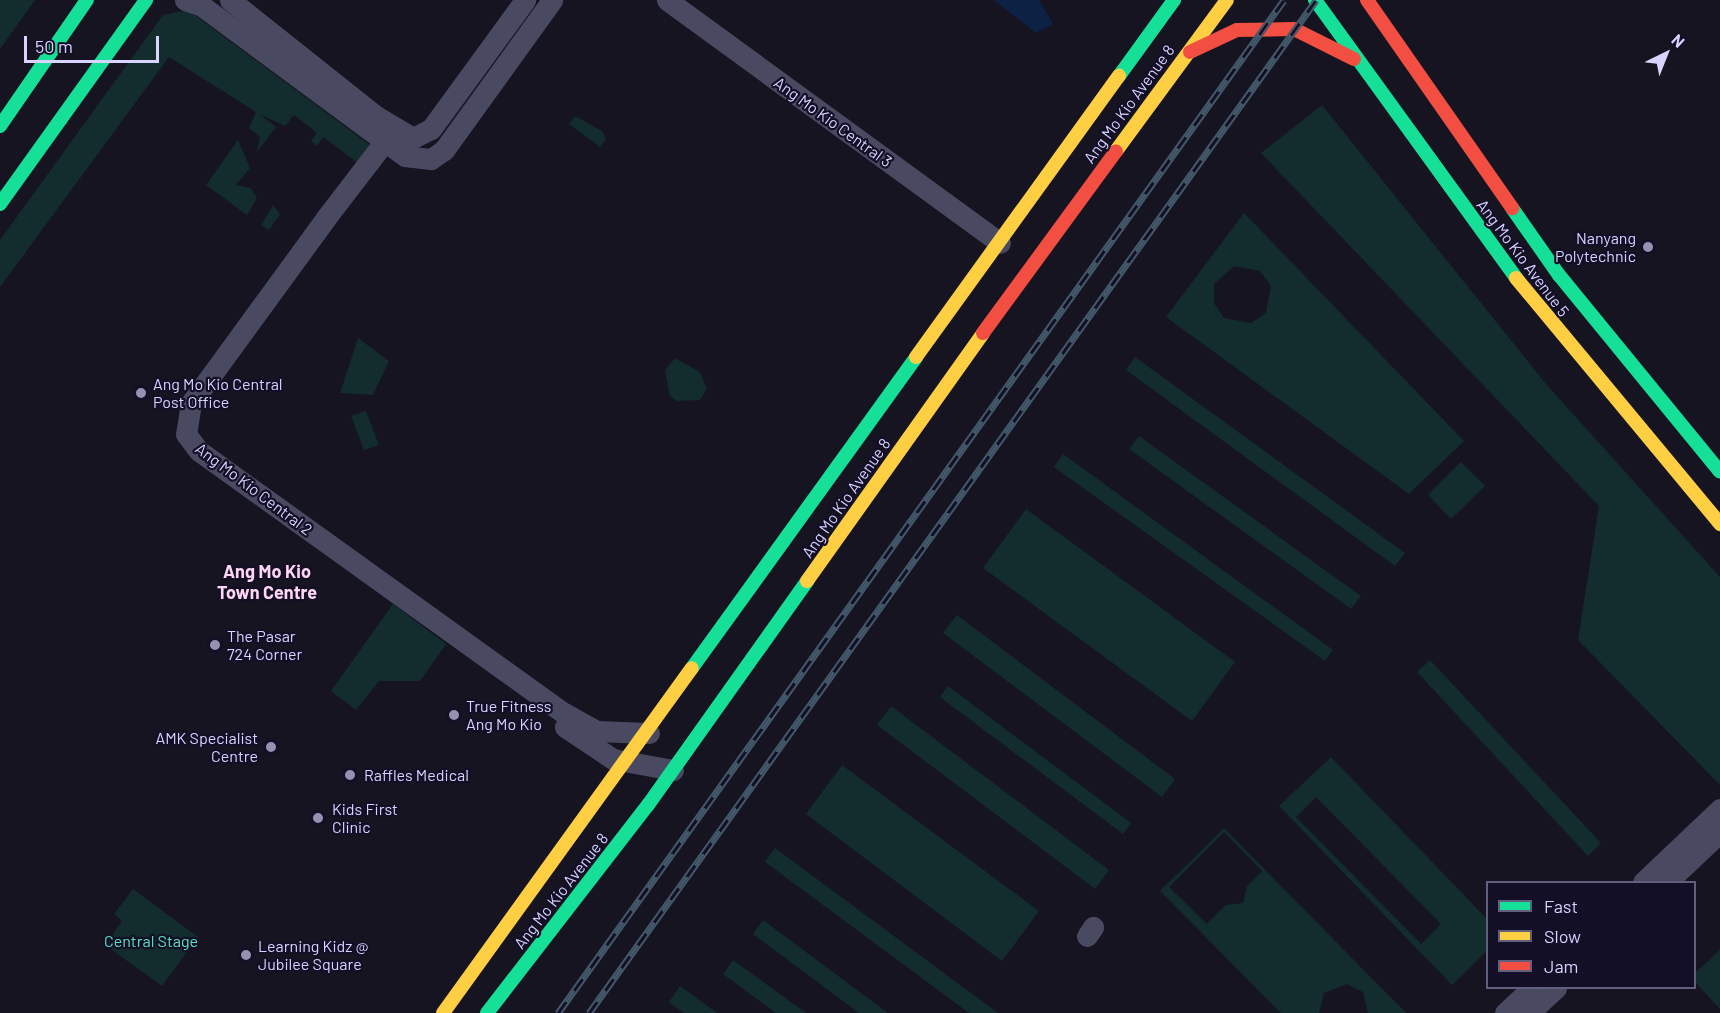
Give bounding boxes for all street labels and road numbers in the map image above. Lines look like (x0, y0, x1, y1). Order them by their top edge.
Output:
street label: Ang Mo Kio Avenue 8 (1080, 41, 1178, 167)
street label: Ang Mo Kio Central 3 (770, 73, 896, 171)
street label: Ang Mo Kio Avenue 5 (1473, 196, 1573, 320)
street label: Ang Mo Kio Avenue 8 (798, 434, 894, 562)
street label: Ang Mo Kio Central 2 (192, 439, 316, 539)
street label: Ang Mo Kio Avenue 8 (510, 829, 612, 953)

